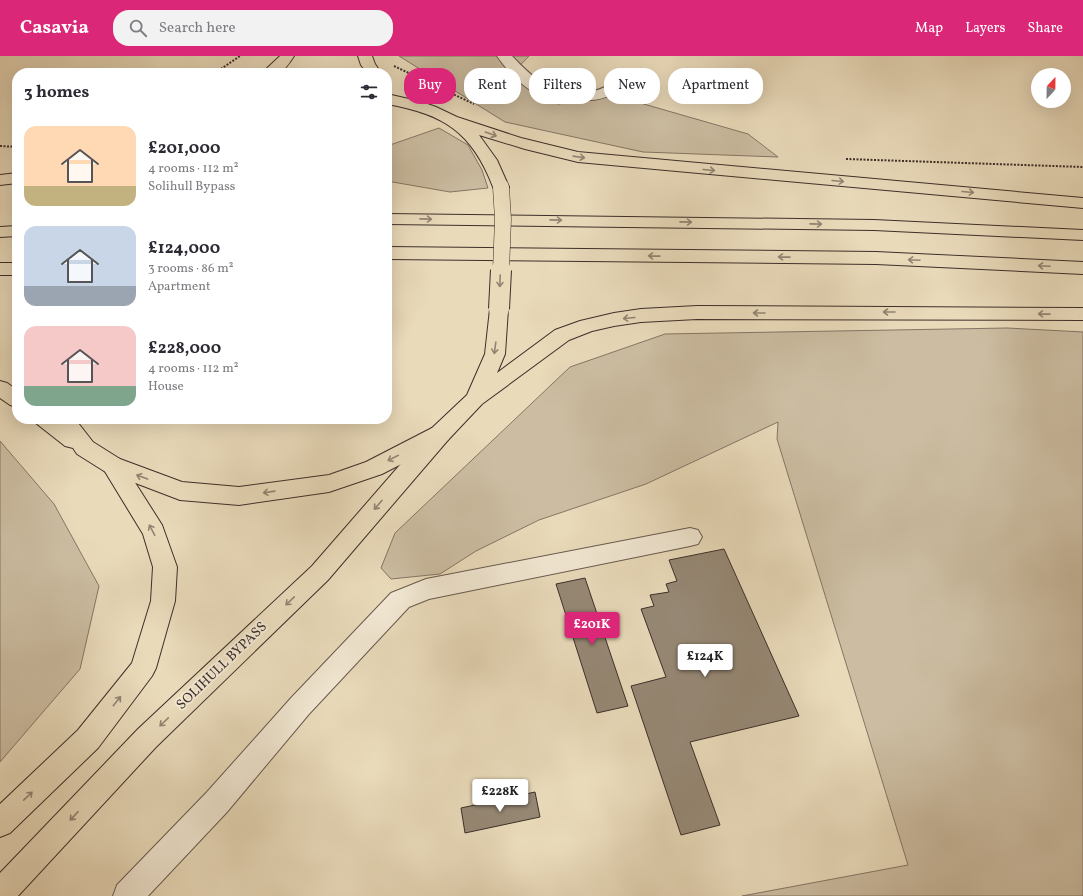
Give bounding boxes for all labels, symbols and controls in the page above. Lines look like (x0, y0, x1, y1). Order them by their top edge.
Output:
search box (113, 10, 393, 46)
text: Casavia (20, 15, 89, 41)
icon: search (127, 17, 149, 39)
text: Search here (159, 18, 236, 39)
text: Map (915, 19, 943, 38)
text: Layers (965, 19, 1005, 38)
text: Share (1027, 19, 1063, 38)
chip: Buy (404, 68, 456, 104)
chip: Rent (464, 68, 521, 104)
chip: Filters (529, 68, 596, 104)
chip: New (604, 68, 660, 104)
chip: Apartment (668, 68, 763, 104)
north arrow (1031, 68, 1071, 108)
map controls (1031, 68, 1071, 108)
text: 3 homes (24, 81, 89, 104)
icon: filters (358, 81, 380, 103)
one-way arrow (485, 131, 497, 139)
text: £201,000 (148, 137, 221, 160)
icon: home (56, 142, 104, 190)
one-way arrow (573, 153, 586, 161)
text: 4 rooms · 112 m² (148, 160, 238, 178)
one-way arrow (702, 166, 715, 174)
one-way arrow (831, 177, 844, 184)
text: Solihull Bypass (148, 178, 235, 196)
one-way arrow (961, 189, 974, 196)
one-way arrow (419, 215, 432, 222)
one-way arrow (549, 217, 562, 224)
one-way arrow (679, 218, 692, 226)
one-way arrow (809, 220, 822, 228)
text: £124,000 (148, 237, 220, 260)
icon: home (56, 242, 104, 290)
one-way arrow (648, 252, 661, 260)
one-way arrow (778, 253, 791, 261)
one-way arrow (908, 256, 921, 264)
text: 3 rooms · 86 m² (148, 260, 233, 278)
one-way arrow (1038, 262, 1051, 270)
one-way arrow (497, 274, 504, 287)
text: Apartment (148, 278, 211, 296)
one-way arrow (883, 308, 896, 316)
one-way arrow (753, 309, 766, 317)
one-way arrow (1038, 310, 1051, 317)
one-way arrow (623, 314, 636, 321)
text: £228,000 (148, 337, 221, 360)
one-way arrow (491, 341, 499, 354)
icon: home (56, 342, 104, 390)
text: 4 rooms · 112 m² (148, 360, 238, 378)
text: House (148, 378, 184, 396)
one-way arrow (387, 455, 399, 462)
one-way arrow (136, 472, 148, 480)
one-way arrow (263, 488, 276, 496)
one-way arrow (374, 500, 383, 511)
one-way arrow (148, 524, 155, 536)
one-way arrow (285, 596, 295, 606)
pin: £201K (564, 612, 620, 646)
text: £201K (574, 616, 610, 634)
street label: SOLIHULL BYPASS (173, 618, 271, 714)
pin: £124K (677, 644, 733, 678)
text: £124K (687, 648, 723, 666)
one-way arrow (113, 696, 121, 707)
one-way arrow (159, 717, 169, 727)
pin: £228K (472, 779, 528, 813)
text: £228K (481, 783, 519, 801)
one-way arrow (23, 791, 33, 801)
one-way arrow (69, 811, 79, 821)

